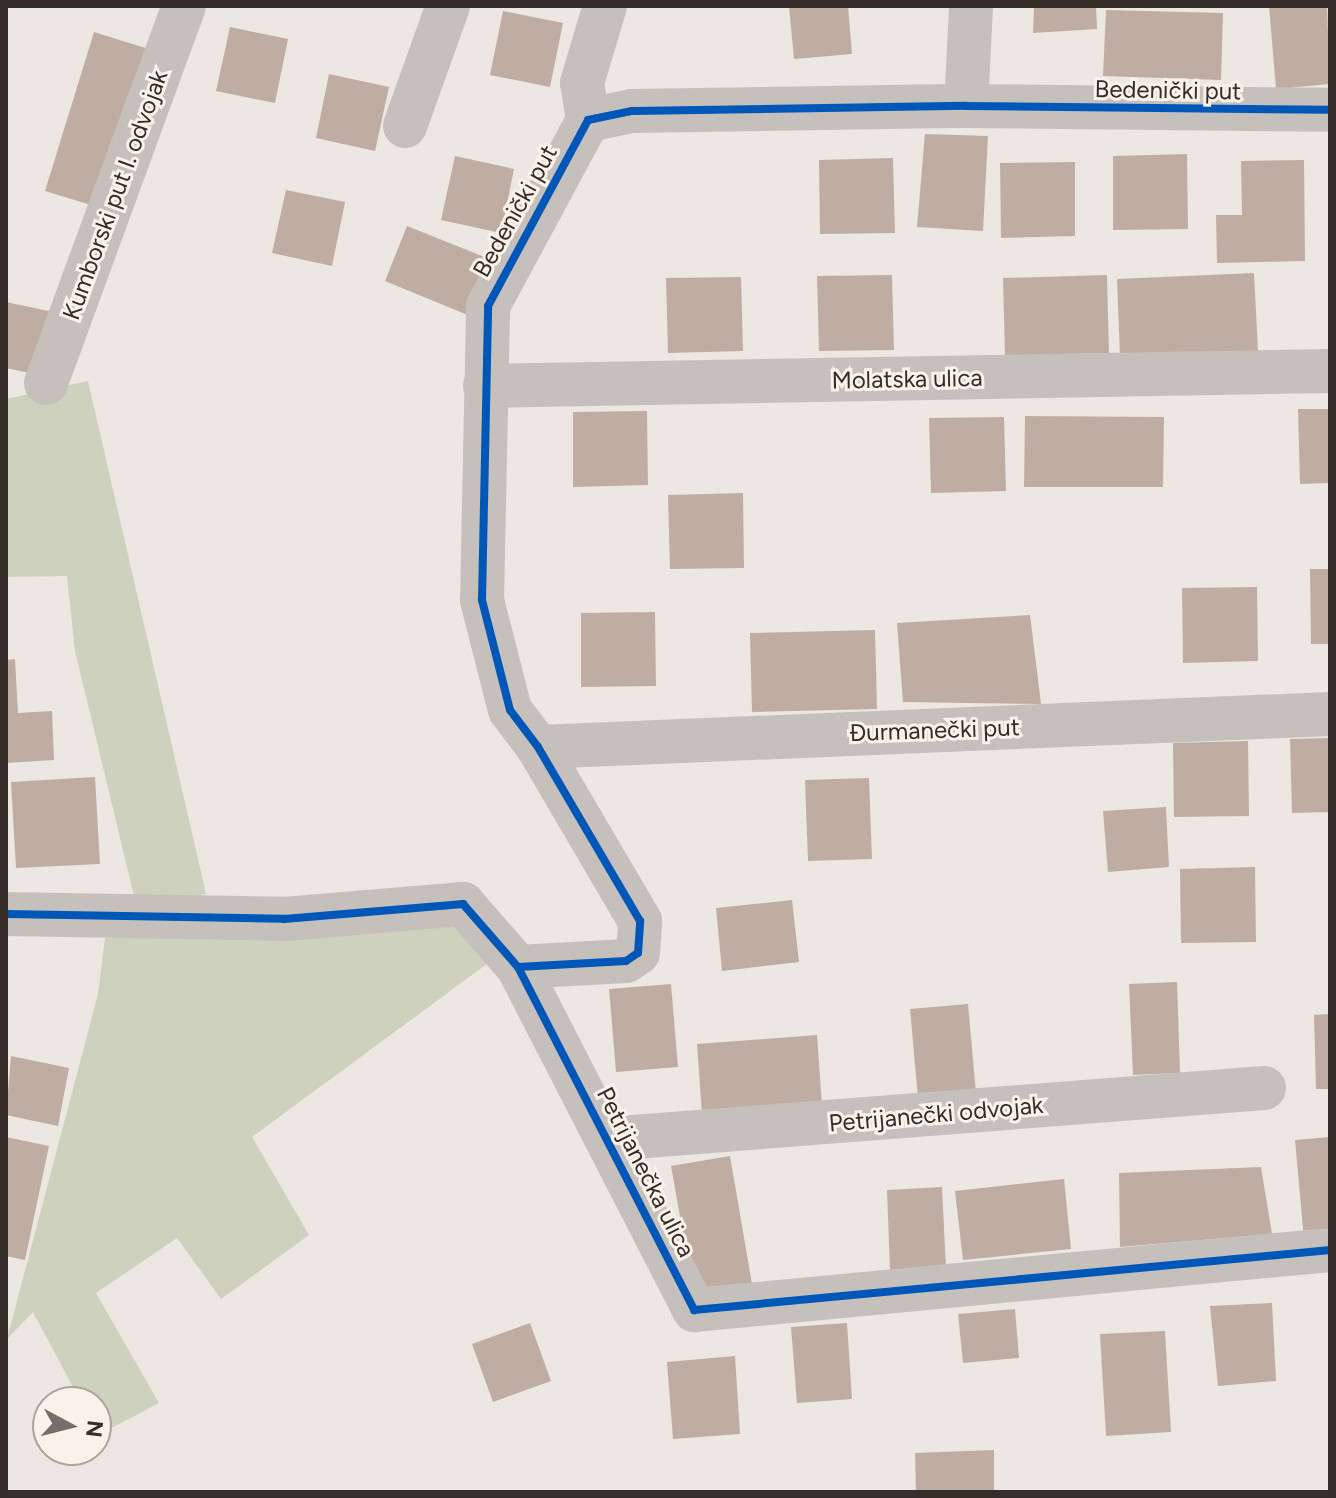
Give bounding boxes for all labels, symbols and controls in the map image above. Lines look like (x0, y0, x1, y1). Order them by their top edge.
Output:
street label: Kumborski put I. odvojak (56, 66, 174, 324)
street label: Bedenički put (1094, 74, 1242, 106)
street label: Bedenički put (467, 140, 563, 282)
street label: Molatska ulica (831, 363, 983, 395)
street label: Đurmanečki put (848, 713, 1020, 747)
street label: Petrijanečka ulica (591, 1082, 701, 1262)
street label: Petrijanečki odvojak (828, 1090, 1044, 1138)
north arrow (32, 1386, 112, 1466)
text: N (80, 1419, 109, 1439)

